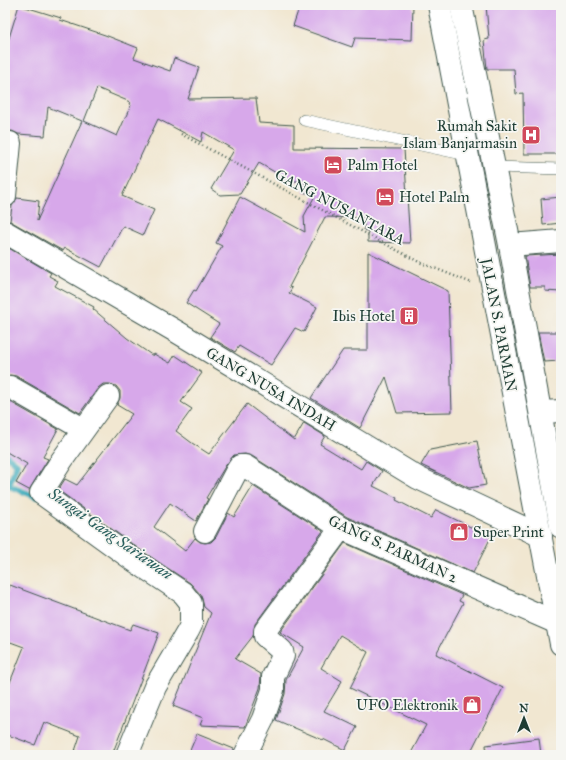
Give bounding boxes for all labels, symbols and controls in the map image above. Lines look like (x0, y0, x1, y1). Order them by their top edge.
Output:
place label: Rumah Sakit Islam Banjarmasin (402, 117, 518, 152)
hospital icon: Rumah Sakit Islam Banjarmasin (520, 124, 542, 146)
hotel icon: Palm Hotel (322, 154, 344, 176)
place label: Palm Hotel (347, 156, 419, 174)
street label: GANG NUSANTARA (272, 165, 408, 249)
hotel icon: Hotel Palm (374, 186, 396, 208)
place label: Hotel Palm (399, 188, 470, 206)
street label: JALAN S. PARMAN (476, 255, 521, 394)
building icon: Ibis Hotel (398, 305, 420, 327)
place label: Ibis Hotel (332, 307, 396, 325)
street label: GANG NUSA INDAH (203, 343, 339, 435)
water label: Sungai Gang Sariawan (44, 483, 177, 584)
street label: GANG S. PARMAN 2 (326, 511, 461, 587)
shop icon: Super Print (448, 521, 470, 543)
place label: Super Print (473, 523, 545, 541)
shop icon: UFO Elektronik (461, 694, 483, 716)
place label: UFO Elektronik (356, 696, 458, 714)
north arrow (504, 698, 544, 738)
text: N (519, 702, 529, 715)

